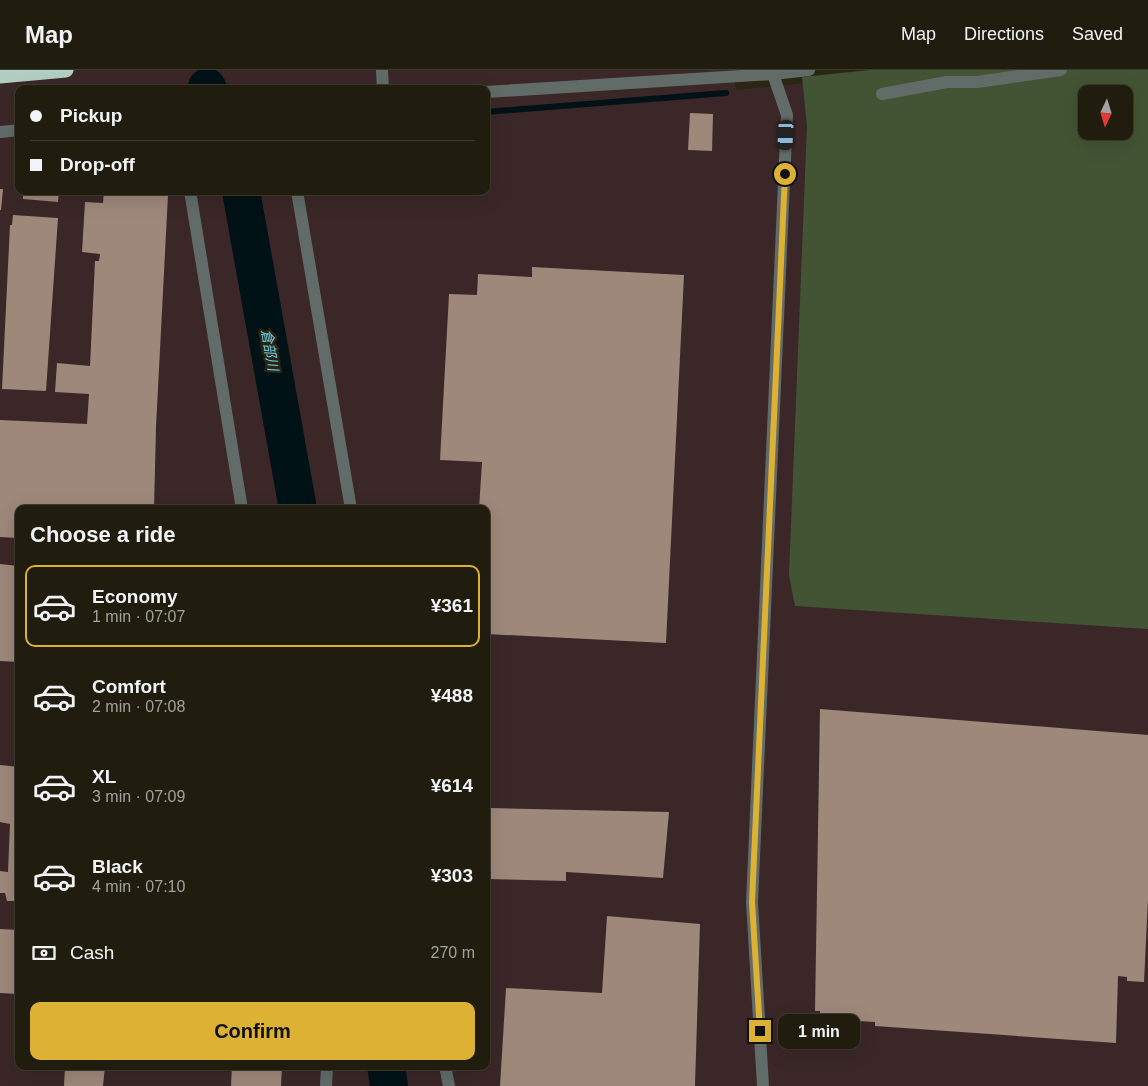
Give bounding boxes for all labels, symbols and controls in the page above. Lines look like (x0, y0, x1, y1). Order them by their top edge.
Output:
text: Map (25, 21, 73, 48)
text: Map (901, 24, 936, 44)
text: Directions (964, 24, 1044, 44)
text: Saved (1072, 24, 1123, 44)
north arrow (1078, 85, 1132, 140)
map controls (1078, 85, 1133, 140)
text: Pickup (60, 105, 122, 126)
car (777, 120, 794, 150)
text: Drop-off (60, 154, 135, 175)
route start (774, 163, 796, 185)
water label: 倉部川 (258, 328, 282, 374)
text: Choose a ride (30, 522, 175, 547)
icon: car (32, 584, 77, 629)
text: Economy (92, 586, 178, 607)
text: ¥361 (431, 595, 473, 616)
text: 1 min · 07:07 (92, 608, 185, 625)
icon: car (32, 674, 77, 719)
text: Comfort (92, 676, 166, 697)
text: ¥488 (431, 685, 473, 706)
text: 2 min · 07:08 (92, 698, 185, 715)
icon: car (32, 764, 77, 809)
text: XL (92, 766, 116, 787)
text: ¥614 (431, 775, 473, 796)
text: 3 min · 07:09 (92, 788, 185, 805)
icon: car (32, 854, 77, 899)
text: Black (92, 856, 143, 877)
text: ¥303 (431, 865, 473, 886)
text: 4 min · 07:10 (92, 878, 185, 895)
icon: cash (30, 939, 58, 967)
text: Cash (70, 942, 114, 963)
text: 270 m (431, 944, 475, 961)
button: Confirm (30, 1002, 475, 1060)
callout: 1 min (778, 1014, 860, 1048)
route end (749, 1020, 771, 1042)
text: 1 min (798, 1023, 840, 1040)

